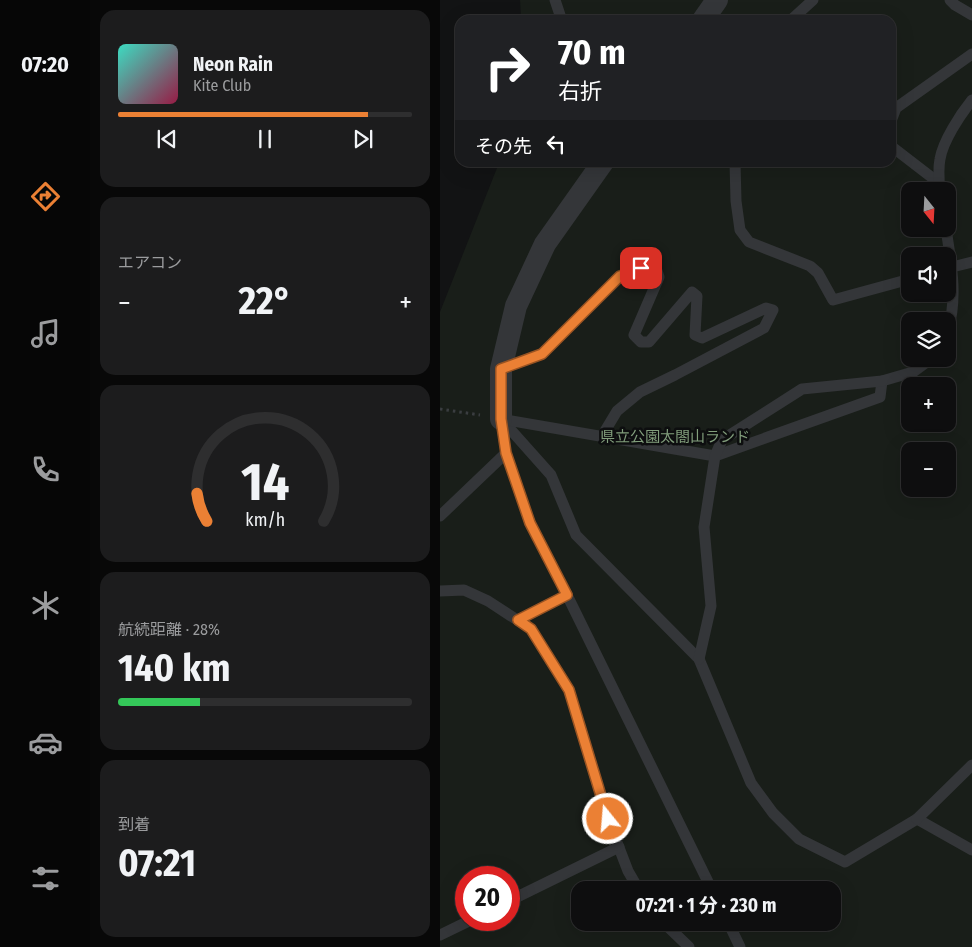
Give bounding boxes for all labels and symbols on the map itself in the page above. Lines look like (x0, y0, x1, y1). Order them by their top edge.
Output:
north arrow (901, 182, 956, 238)
pin (620, 247, 662, 289)
park label: 県立公園太閤山ランド (600, 428, 750, 446)
position arrow (581, 792, 633, 844)
speed limit sign: 20 (455, 866, 520, 931)

